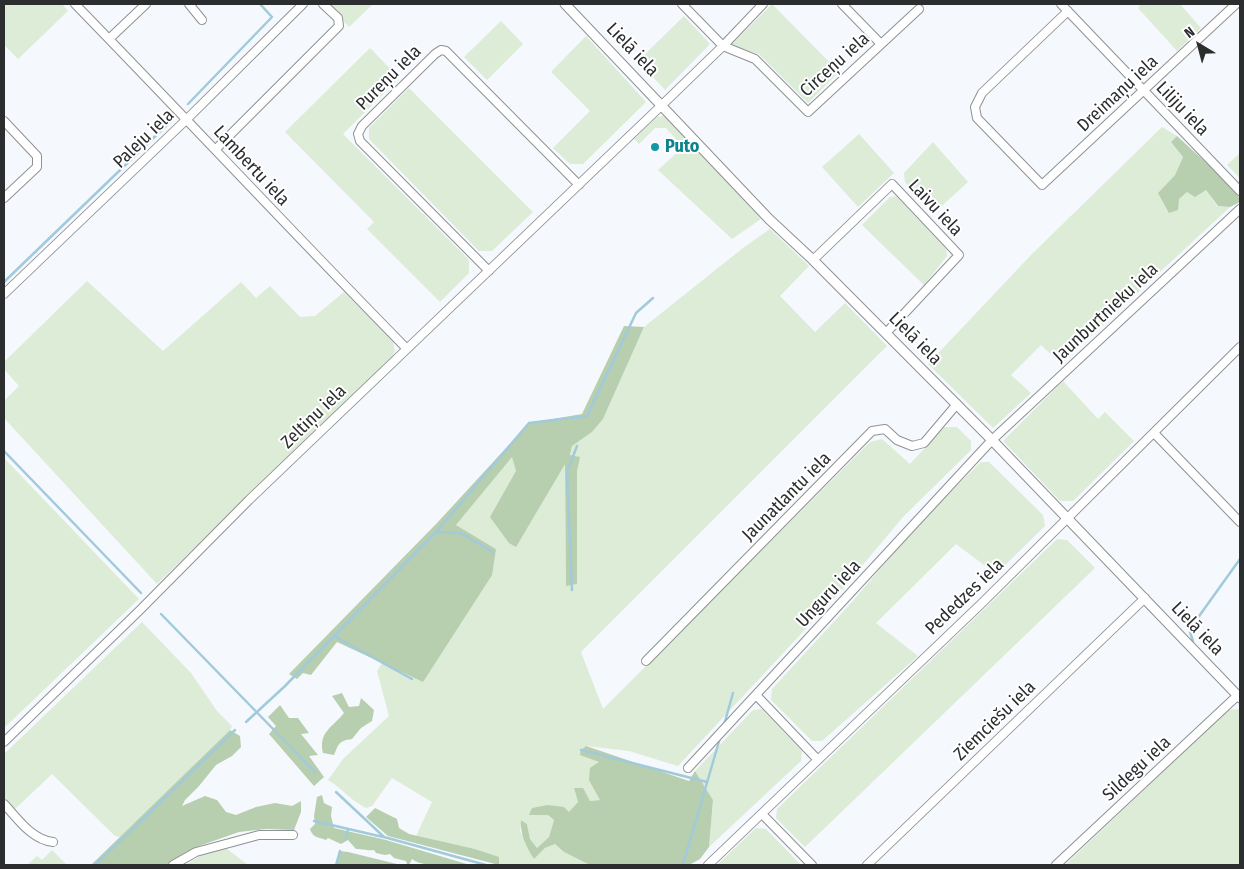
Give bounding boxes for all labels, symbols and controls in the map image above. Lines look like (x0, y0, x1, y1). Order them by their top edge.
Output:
street label: Lielā iela (601, 19, 663, 81)
north arrow (1174, 20, 1224, 70)
text: N (1181, 23, 1198, 42)
street label: Circeņu iela (796, 28, 874, 102)
street label: Pureņu iela (352, 41, 426, 115)
street label: Dreimaņu iela (1073, 51, 1163, 137)
street label: Liliju iela (1151, 77, 1213, 141)
street label: Paleju iela (109, 105, 179, 173)
street label: Lambertu iela (208, 121, 294, 211)
place label: Puto (665, 136, 699, 158)
marker: Puto (649, 141, 661, 153)
street label: Laivu iela (903, 175, 967, 241)
street label: Jaunburtnieku iela (1049, 259, 1163, 367)
street label: Lielā iela (884, 308, 946, 370)
street label: Zeltiņu iela (277, 381, 351, 453)
street label: Jaunatlantu iela (738, 448, 836, 546)
street label: Pededzes iela (921, 554, 1009, 640)
street label: Unguru iela (792, 556, 866, 632)
street label: Lielā iela (1166, 598, 1228, 660)
street label: Ziemciešu iela (950, 677, 1040, 765)
street label: Sildegu iela (1098, 732, 1176, 806)

